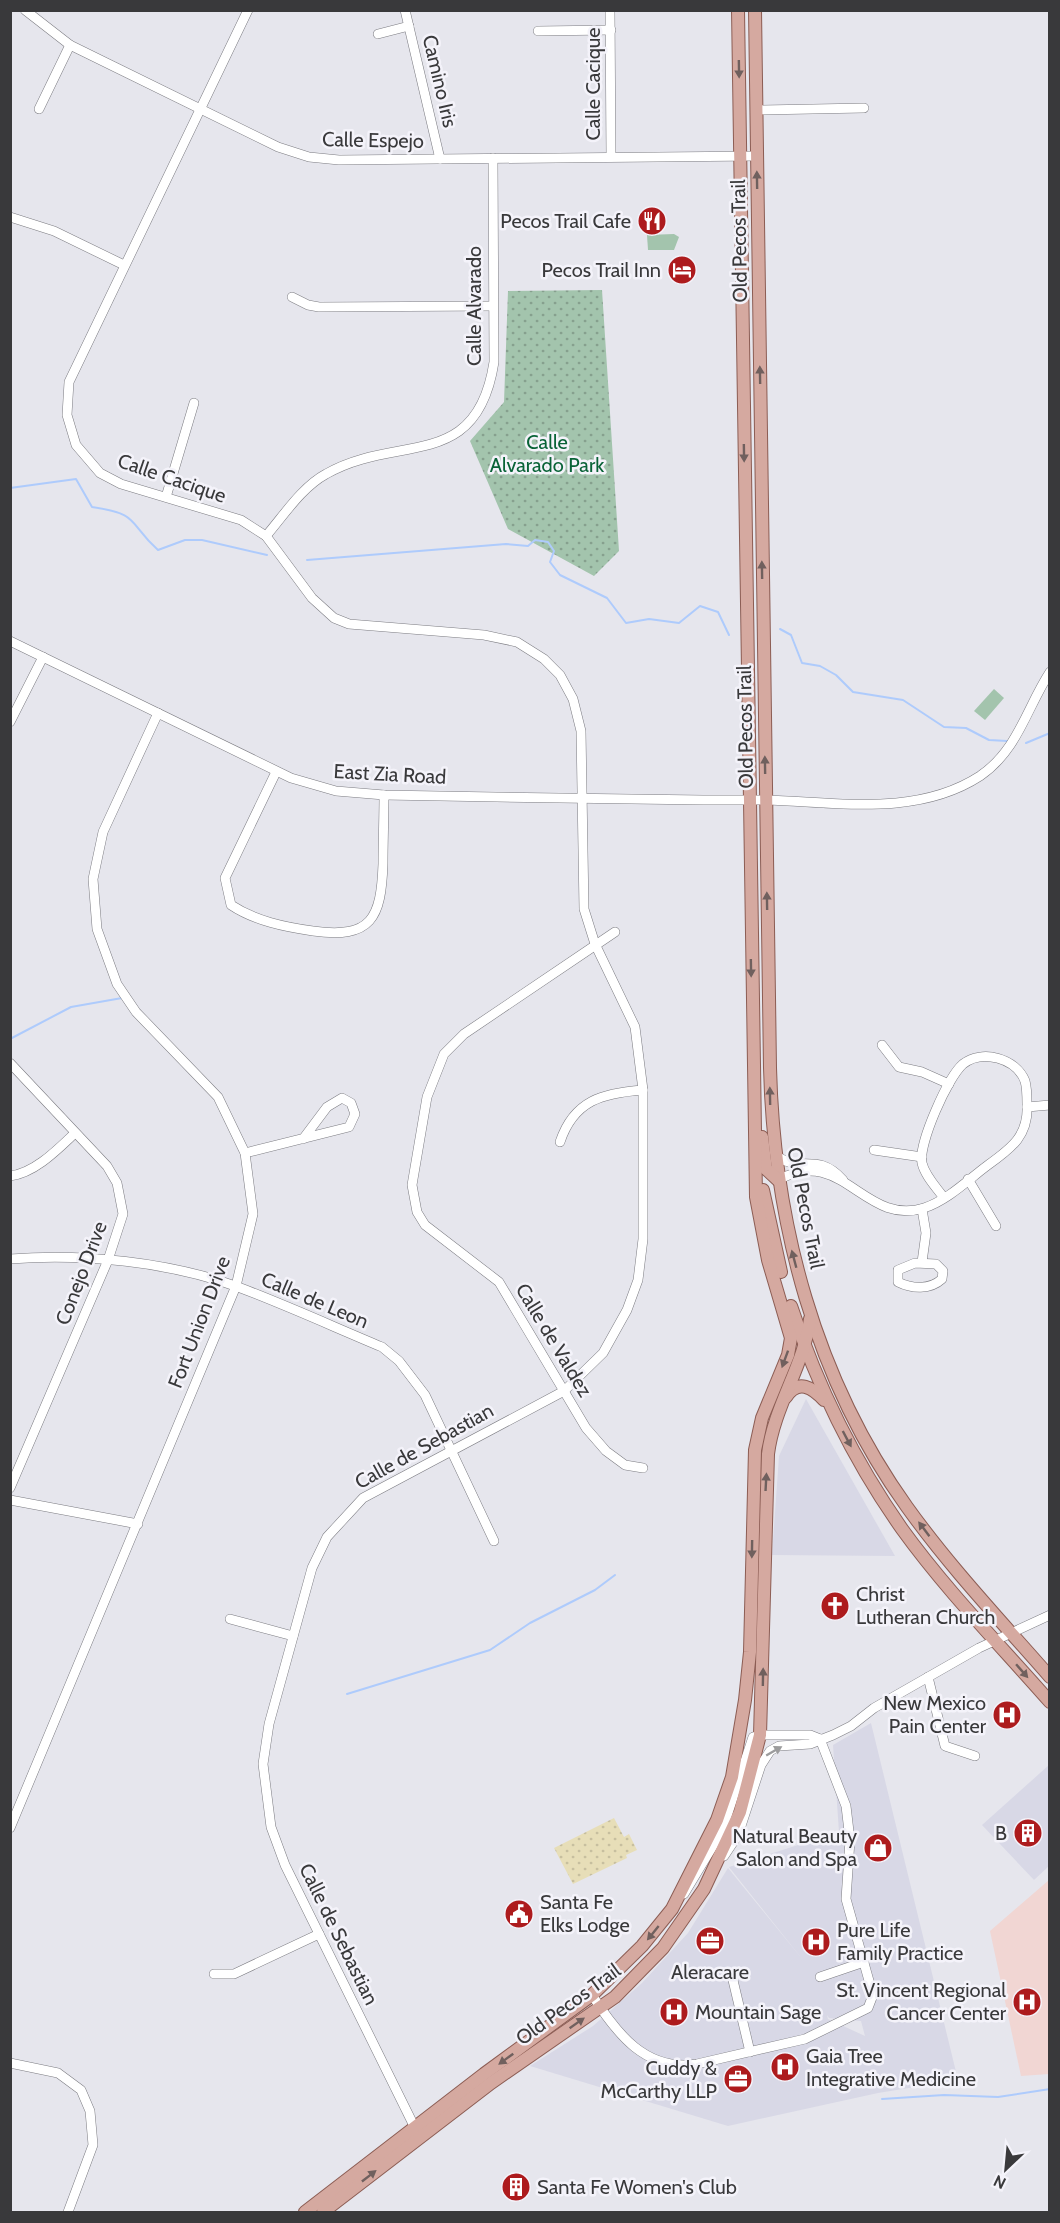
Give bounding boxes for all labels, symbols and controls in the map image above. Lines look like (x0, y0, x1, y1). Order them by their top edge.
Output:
street label: Calle Cacique (581, 27, 605, 141)
street label: Camino Iris (418, 32, 462, 130)
one-way arrow (734, 59, 744, 78)
street label: Calle Espejo (322, 127, 424, 153)
one-way arrow (752, 170, 762, 189)
street label: Old Pecos Trail (726, 179, 752, 303)
restaurant icon: Pecos Trail Cafe (636, 205, 668, 237)
place label: Pecos Trail Cafe (500, 209, 631, 233)
street label: Calle Alvarado (462, 246, 486, 366)
hotel icon: Pecos Trail Inn (666, 254, 698, 286)
place label: Pecos Trail Inn (541, 258, 661, 282)
one-way arrow (755, 365, 765, 384)
park label: Calle Alvarado Park (490, 430, 604, 477)
one-way arrow (739, 443, 749, 462)
street label: Calle Cacique (115, 448, 229, 508)
one-way arrow (757, 560, 767, 579)
street label: Old Pecos Trail (732, 665, 758, 789)
one-way arrow (760, 755, 770, 774)
street label: East Zia Road (333, 759, 447, 789)
one-way arrow (762, 891, 772, 910)
one-way arrow (746, 959, 756, 978)
one-way arrow (766, 1086, 775, 1105)
street label: Old Pecos Trail (782, 1145, 830, 1271)
street label: Conejo Drive (50, 1218, 112, 1328)
one-way arrow (789, 1250, 799, 1268)
street label: Fort Union Drive (163, 1253, 235, 1391)
street label: Calle de Leon (258, 1267, 372, 1333)
street label: Calle de Valdez (511, 1279, 597, 1401)
one-way arrow (780, 1350, 789, 1368)
street label: Calle de Sebastian (351, 1398, 497, 1494)
one-way arrow (842, 1430, 852, 1447)
one-way arrow (761, 1472, 770, 1491)
one-way arrow (917, 1521, 930, 1537)
one-way arrow (747, 1539, 757, 1558)
place label: Christ Lutheran Church (856, 1582, 995, 1629)
church icon: Christ Lutheran Church (819, 1590, 851, 1622)
one-way arrow (1015, 1663, 1029, 1678)
one-way arrow (758, 1667, 768, 1686)
place label: New Mexico Pain Center (883, 1691, 987, 1738)
hospital icon: New Mexico Pain Center (991, 1699, 1023, 1731)
one-way arrow (765, 1746, 782, 1757)
building icon: B (1012, 1817, 1044, 1849)
place label: B (995, 1821, 1007, 1845)
place label: Natural Beauty Salon and Spa (732, 1824, 857, 1871)
shop icon: Natural Beauty Salon and Spa (862, 1832, 894, 1864)
street label: Calle de Sebastian (294, 1859, 384, 2009)
place label: Santa Fe Elks Lodge (540, 1890, 630, 1937)
public building icon: Santa Fe Elks Lodge (503, 1898, 535, 1930)
place label: Pure Life Family Practice (837, 1918, 963, 1965)
one-way arrow (647, 1925, 660, 1941)
office icon: Aleracare (694, 1925, 726, 1957)
hospital icon: Pure Life Family Practice (800, 1926, 832, 1958)
street label: Old Pecos Trail (511, 1958, 625, 2050)
place label: Aleracare (671, 1960, 749, 1984)
place label: St. Vincent Regional Cancer Center (836, 1978, 1007, 2025)
hospital icon: St. Vincent Regional Cancer Center (1011, 1986, 1043, 2018)
hospital icon: Mountain Sage (658, 1996, 690, 2028)
place label: Mountain Sage (695, 2000, 821, 2024)
one-way arrow (568, 2017, 584, 2029)
place label: Gaia Tree Integrative Medicine (806, 2044, 976, 2091)
hospital icon: Gaia Tree Integrative Medicine (769, 2051, 801, 2083)
one-way arrow (498, 2053, 514, 2065)
place label: Cuddy & McCarthy LLP (601, 2056, 717, 2103)
office icon: Cuddy & McCarthy LLP (722, 2063, 754, 2095)
north arrow (976, 2139, 1036, 2199)
one-way arrow (362, 2171, 377, 2183)
building icon: Santa Fe Women's Club (500, 2171, 532, 2203)
text: N (990, 2171, 1009, 2193)
place label: Santa Fe Women's Club (537, 2175, 737, 2199)

